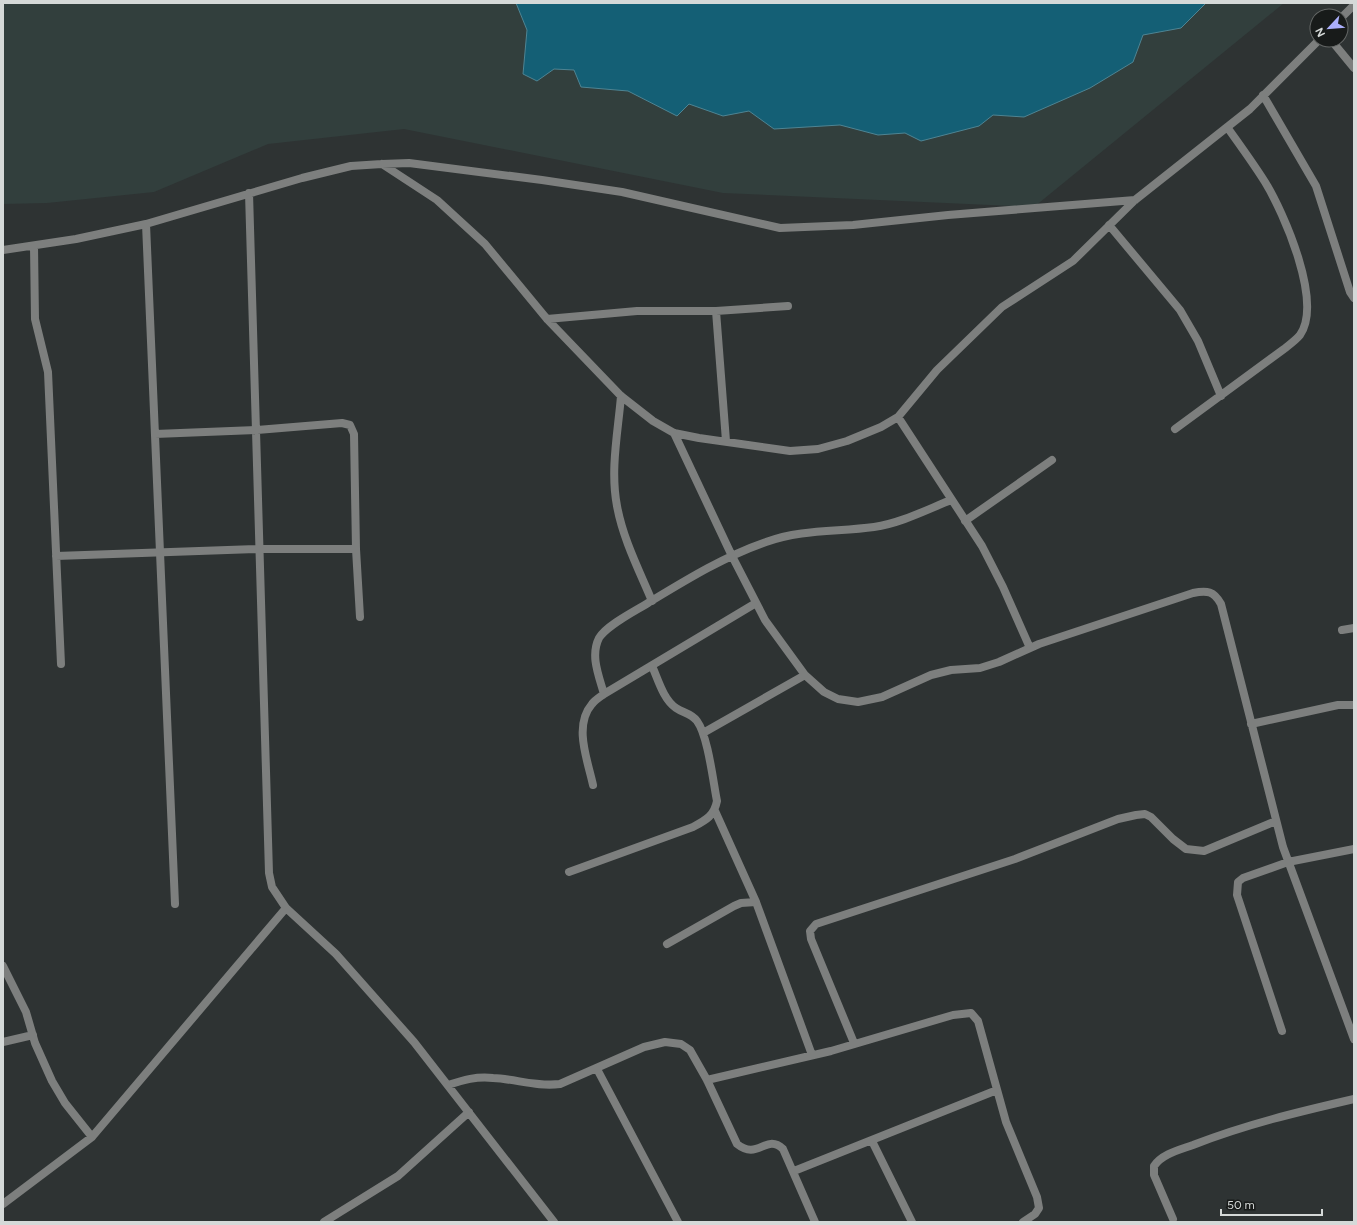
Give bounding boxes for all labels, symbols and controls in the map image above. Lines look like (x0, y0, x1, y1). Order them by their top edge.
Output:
north arrow (1309, 8, 1349, 48)
text: N (1313, 25, 1328, 39)
scale bar (1221, 1191, 1322, 1217)
text: 50 m (1227, 1198, 1255, 1212)

